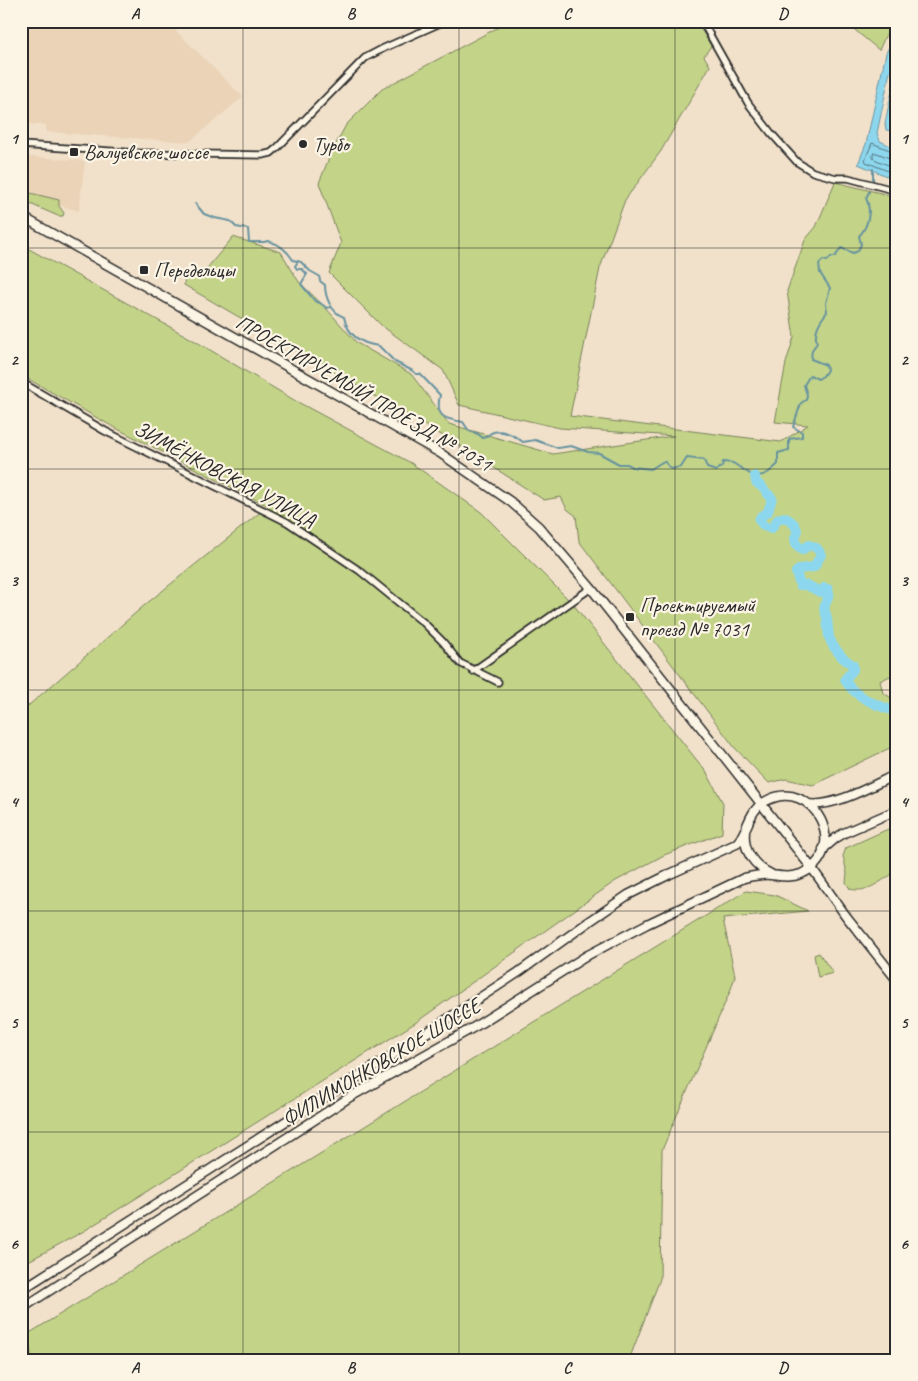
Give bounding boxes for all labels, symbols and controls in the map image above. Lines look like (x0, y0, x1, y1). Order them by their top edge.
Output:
text: A (131, 4, 141, 24)
text: B (347, 4, 357, 24)
text: C (563, 4, 573, 24)
text: D (778, 4, 789, 24)
text: 1 (10, 129, 19, 149)
text: 1 (900, 129, 909, 149)
place label: Турбо (313, 131, 351, 157)
marker: Турбо (297, 138, 309, 150)
place label: Валуевское шоссе (84, 139, 210, 165)
marker: Валуевское шоссе (68, 146, 80, 158)
place label: Передельцы (154, 257, 236, 283)
marker: Передельцы (138, 264, 150, 276)
street label: ПРОЕКТИРУЕМЫЙ ПРОЕЗД № 7031 (231, 309, 498, 478)
text: 2 (10, 350, 19, 370)
text: 2 (900, 350, 909, 370)
street label: ЗИМЁНКОВСКАЯ УЛИЦА (130, 415, 321, 533)
text: 3 (10, 571, 19, 591)
text: 3 (900, 571, 909, 591)
place label: Проектируемый проезд № 7031 (640, 592, 756, 642)
marker: Проектируемый проезд № 7031 (624, 611, 636, 623)
text: 4 (10, 792, 19, 812)
text: 4 (900, 792, 909, 812)
street label: ФИЛИМОНКОВСКОЕ ШОССЕ (277, 991, 487, 1132)
text: 5 (11, 1013, 20, 1033)
text: 5 (901, 1013, 910, 1033)
text: 6 (10, 1234, 19, 1254)
text: 6 (900, 1234, 909, 1254)
text: A (131, 1358, 141, 1378)
text: B (347, 1358, 357, 1378)
text: C (563, 1358, 573, 1378)
text: D (778, 1358, 789, 1378)

